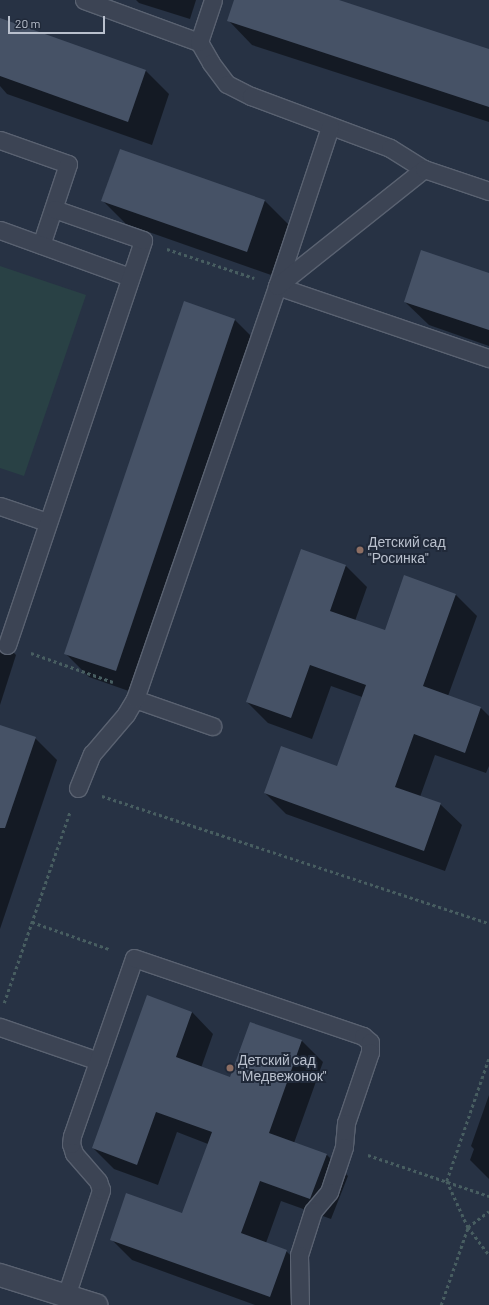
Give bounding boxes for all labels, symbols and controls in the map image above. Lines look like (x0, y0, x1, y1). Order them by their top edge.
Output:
scale bar (10, 8, 107, 34)
text: 20 m (15, 16, 41, 30)
place label: Детский сад "Росинка" (368, 534, 446, 566)
marker: Детский сад "Росинка" (355, 545, 365, 555)
place label: Детский сад "Медвежонок" (238, 1052, 327, 1084)
marker: Детский сад "Медвежонок" (225, 1063, 235, 1073)

